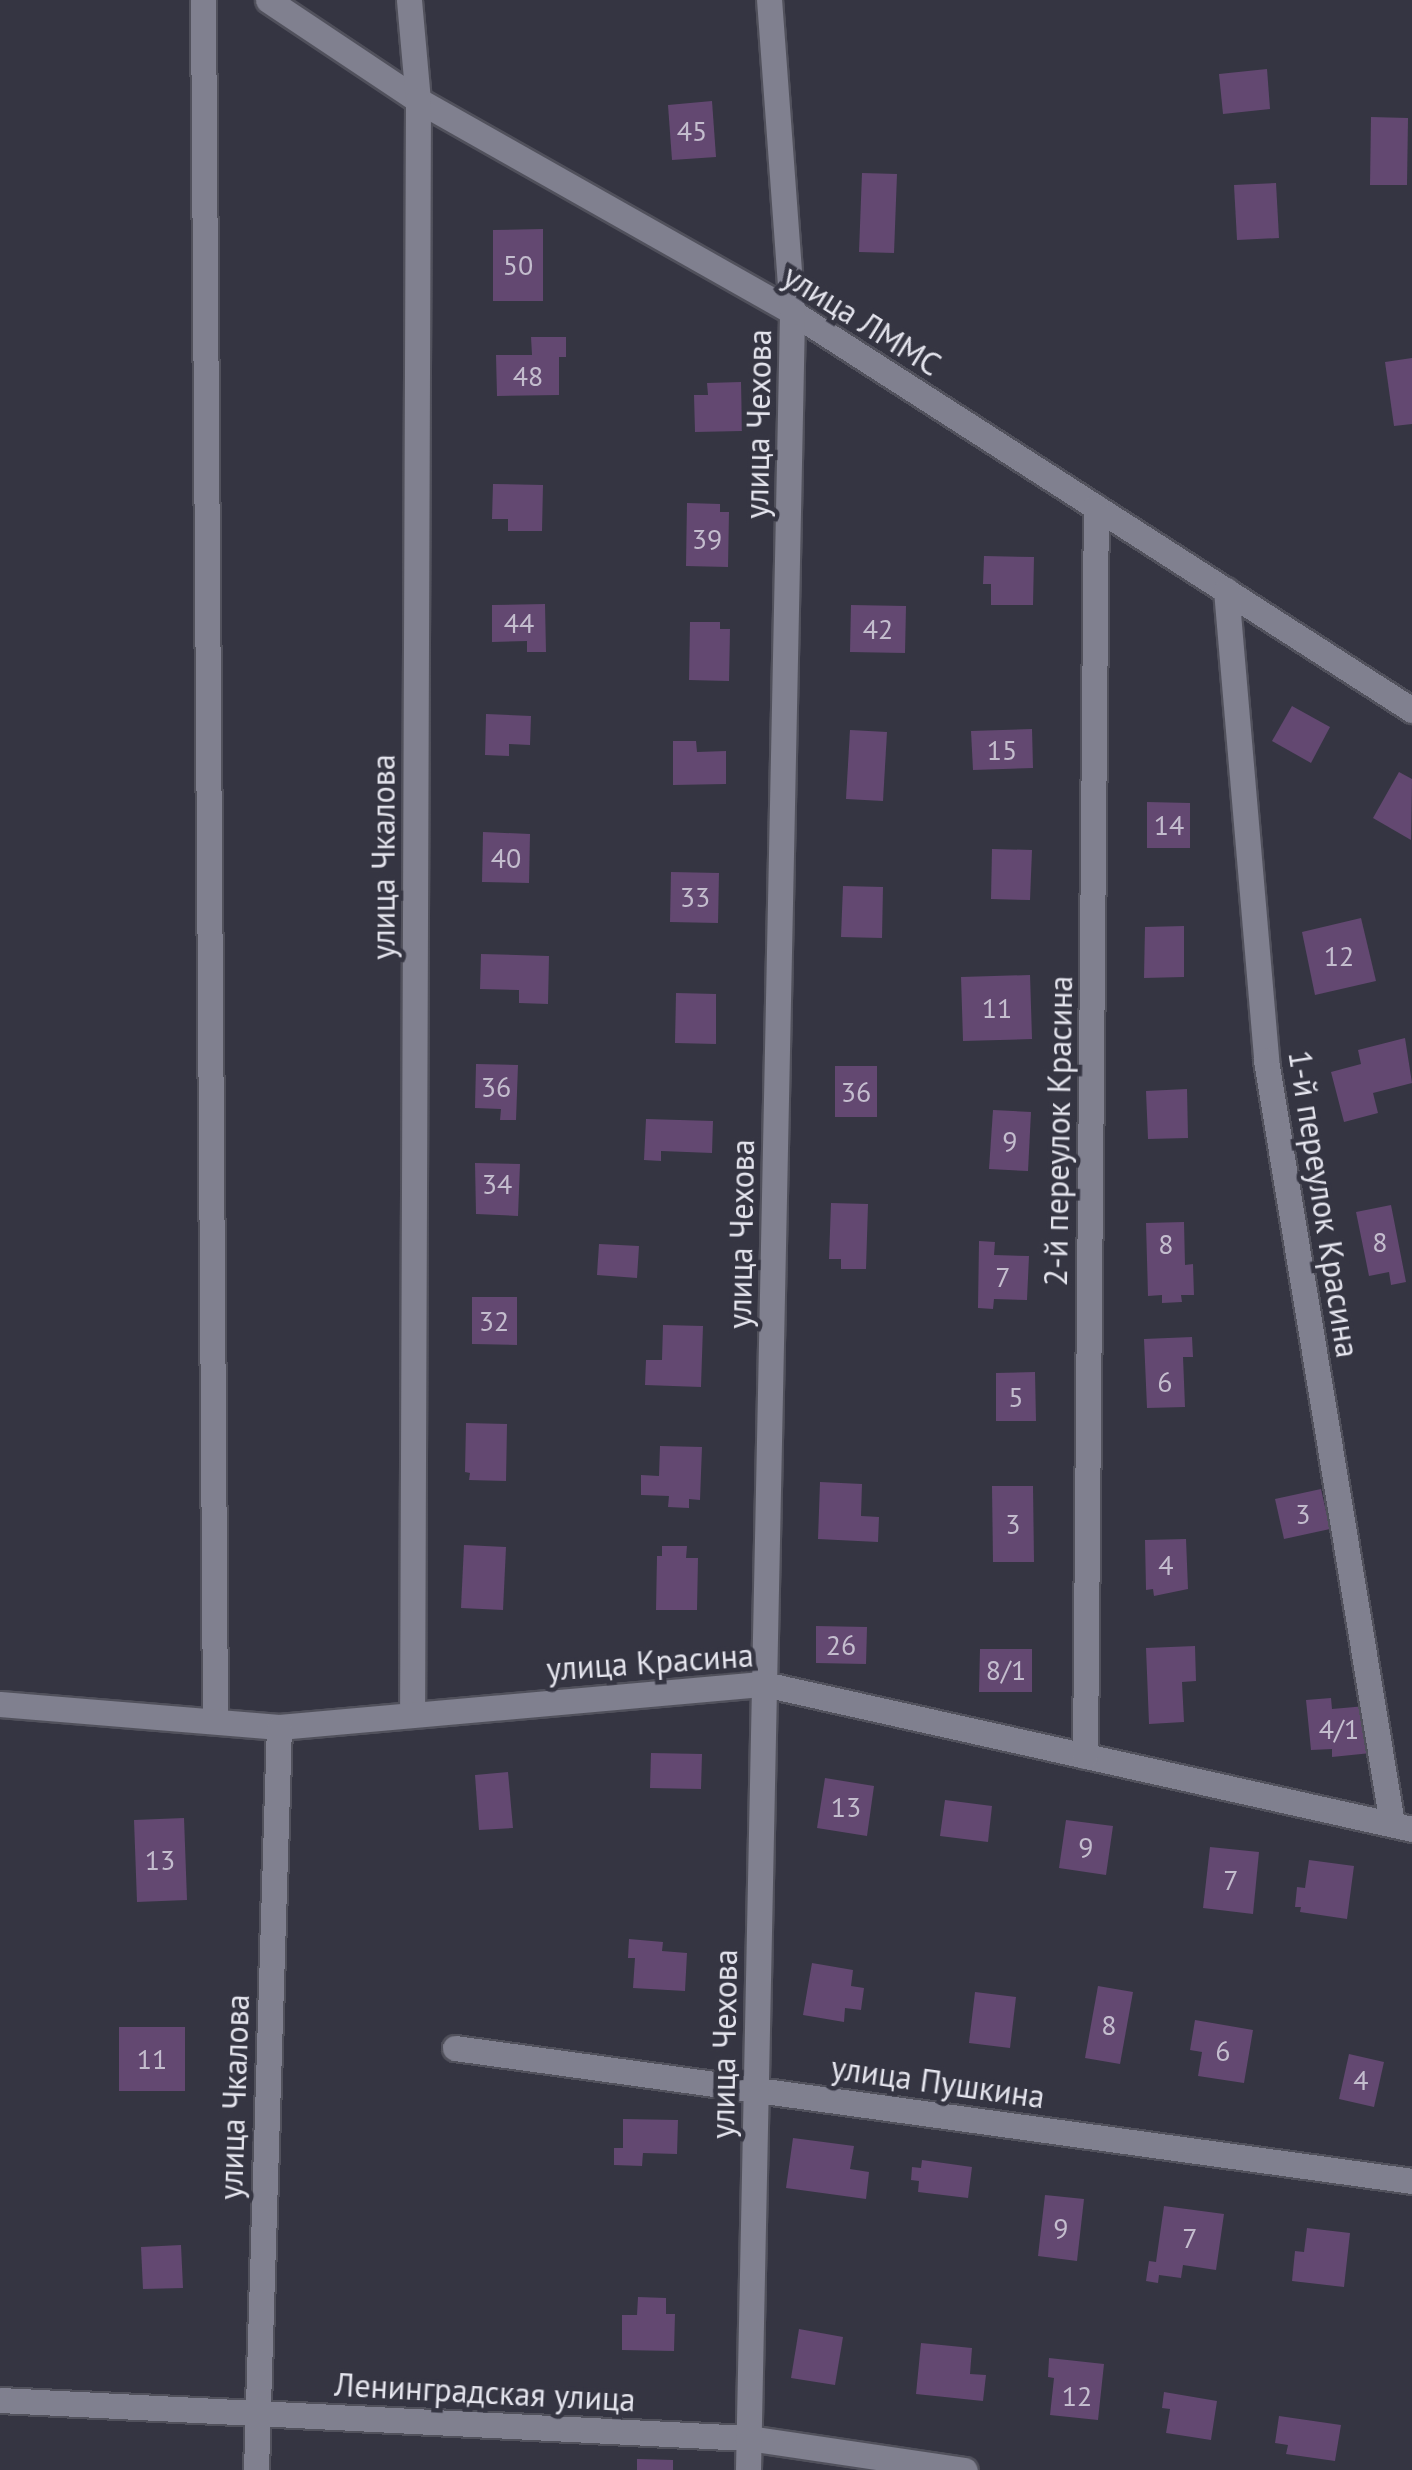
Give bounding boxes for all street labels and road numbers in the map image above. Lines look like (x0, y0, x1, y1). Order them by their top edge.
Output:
street label: улица ЛММС (776, 256, 948, 384)
street label: улица Чехова (737, 329, 779, 519)
street label: улица Чкалова (364, 754, 402, 960)
street label: 2-й переулок Красина (1036, 975, 1080, 1287)
street label: 1-й переулок Красина (1281, 1048, 1367, 1360)
street label: улица Чехова (720, 1139, 762, 1329)
street label: улица Красина (545, 1636, 755, 1688)
street label: улица Чехова (703, 1949, 745, 2139)
street label: улица Чкалова (211, 1994, 257, 2200)
street label: улица Пушкина (829, 2048, 1047, 2116)
street label: Ленинградская улица (334, 2365, 636, 2419)

